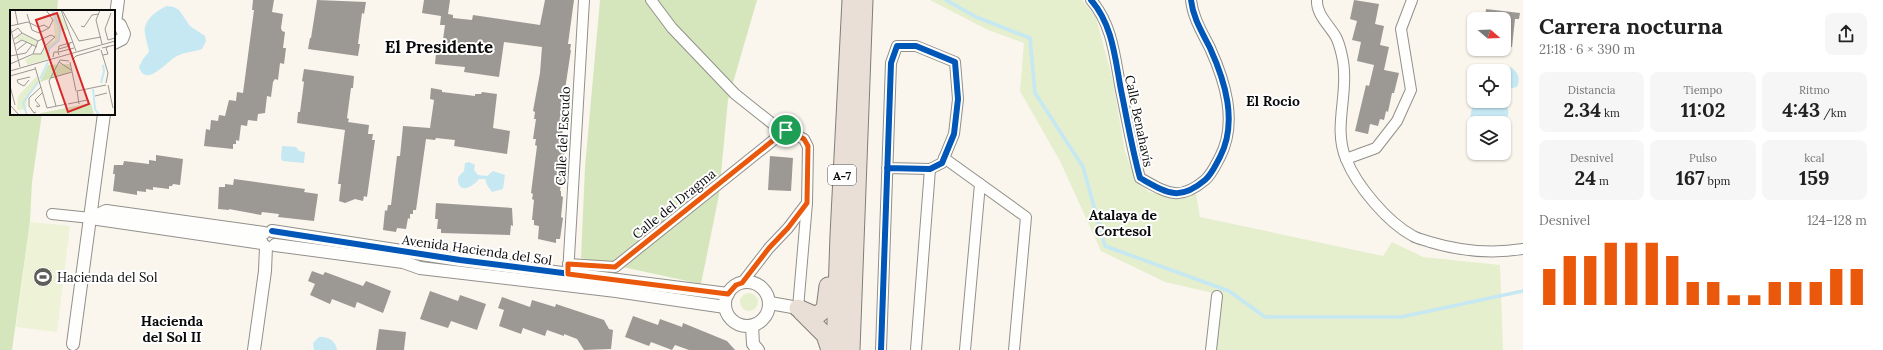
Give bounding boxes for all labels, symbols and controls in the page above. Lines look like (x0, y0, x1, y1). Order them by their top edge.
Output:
inset map (10, 10, 115, 115)
north arrow (1467, 12, 1511, 56)
map controls (1467, 12, 1511, 160)
text: Carrera nocturna (1539, 12, 1723, 40)
button: share (1825, 13, 1867, 55)
district label: El Presidente (385, 36, 493, 58)
text: 21:18 · 6 × 390 m (1539, 41, 1635, 58)
button: locate (1467, 64, 1511, 108)
street label: Calle Benahavís (1121, 73, 1157, 169)
text: Distancia (1568, 83, 1615, 97)
text: Tiempo (1684, 83, 1722, 97)
text: Ritmo (1799, 83, 1830, 97)
street label: Calle del Escudo (552, 86, 574, 186)
district label: El Rocio (1246, 92, 1300, 110)
text: 2.34 (1564, 97, 1601, 122)
text: 11:02 (1681, 97, 1725, 122)
text: 4:43 (1782, 97, 1820, 122)
text: km (1601, 106, 1620, 120)
text: /km (1820, 106, 1846, 120)
pin (769, 113, 803, 147)
button: layers (1467, 116, 1511, 160)
icon: arrive (775, 119, 797, 141)
text: Desnivel (1570, 151, 1613, 165)
text: Pulso (1689, 151, 1717, 165)
text: kcal (1804, 151, 1824, 165)
street label: Calle del Dragma (629, 165, 719, 243)
road number: A-7 (828, 165, 856, 185)
text: 24 (1574, 165, 1596, 190)
text: 167 (1676, 165, 1705, 190)
text: 159 (1799, 165, 1830, 190)
text: m (1596, 174, 1609, 188)
text: bpm (1705, 174, 1730, 188)
district label: Atalaya de Cortesol (1089, 206, 1158, 240)
text: Desnivel (1539, 212, 1590, 229)
text: 124–128 m (1807, 212, 1867, 229)
street label: Avenida Hacienda del Sol (400, 231, 554, 269)
sports icon: Hacienda del Sol (32, 266, 54, 288)
place label: Hacienda del Sol (57, 269, 158, 286)
district label: Hacienda del Sol II (141, 312, 204, 346)

